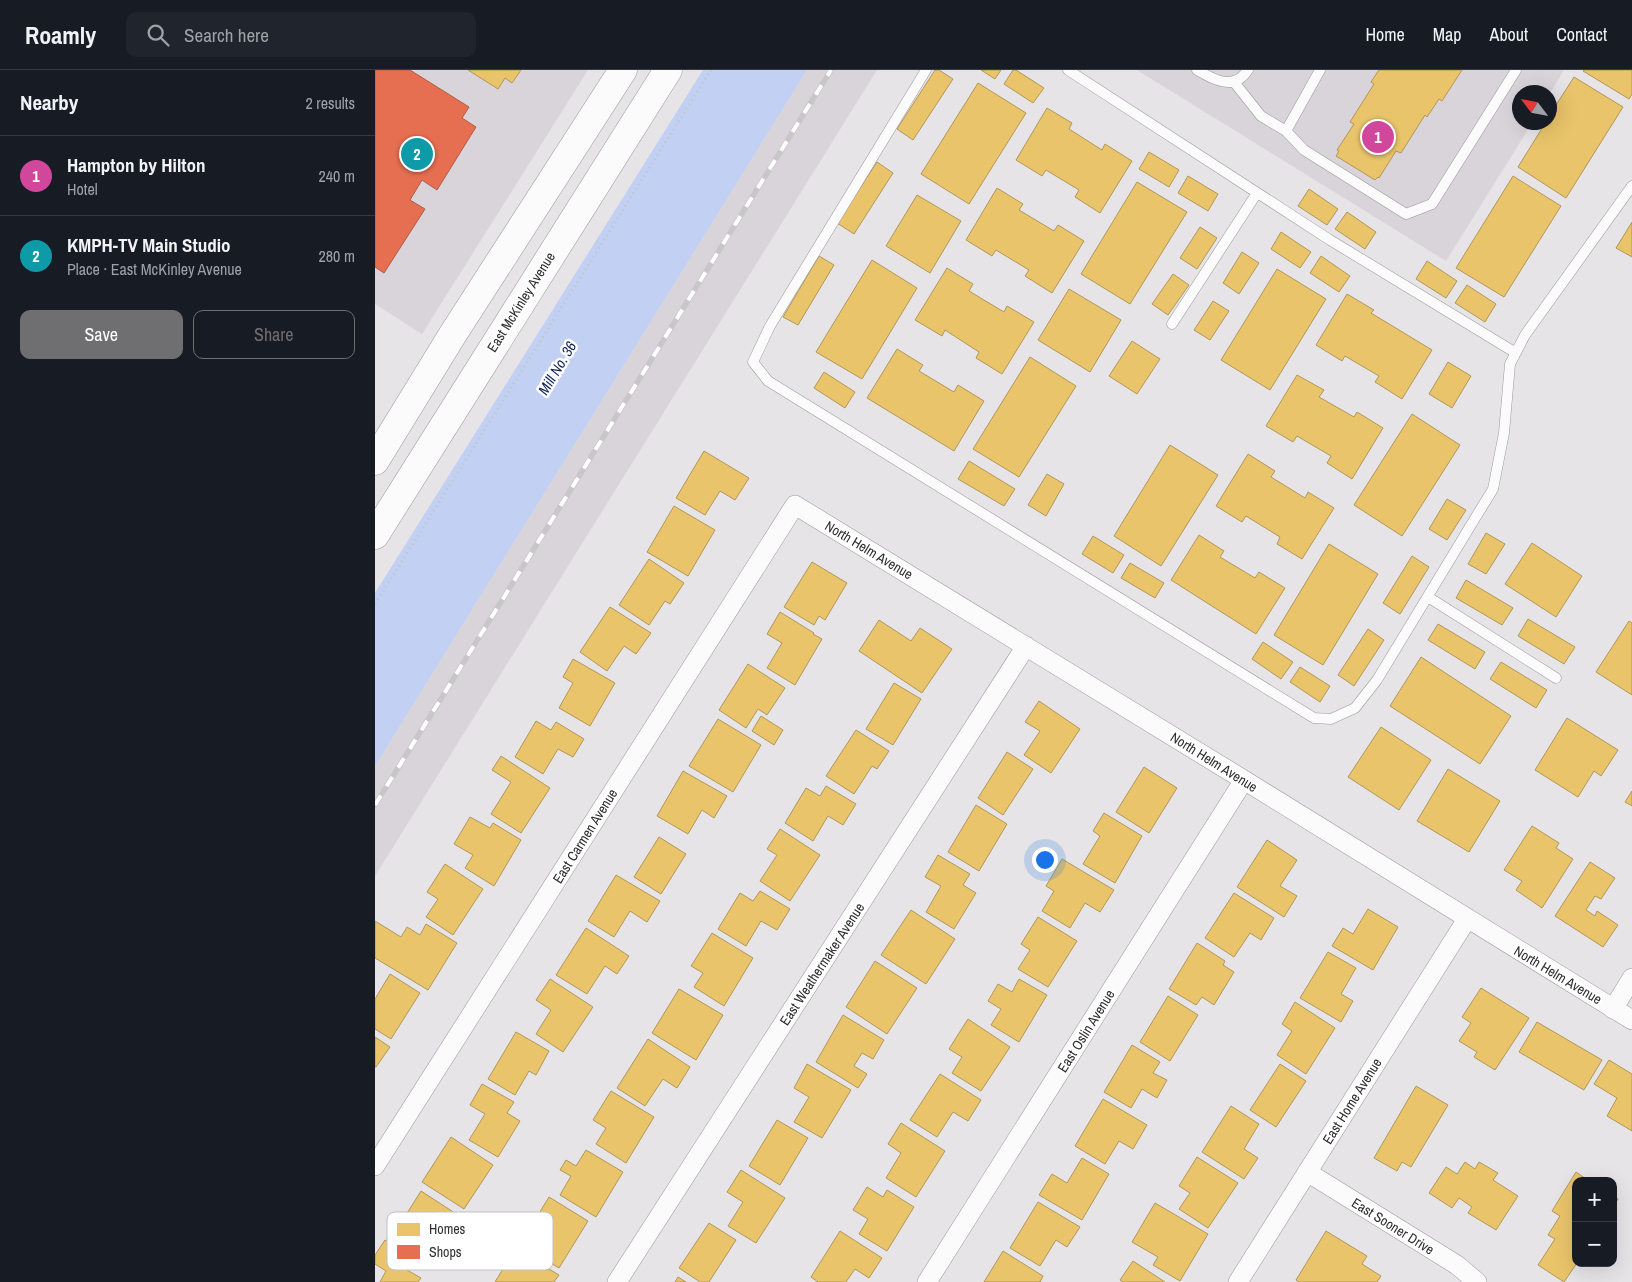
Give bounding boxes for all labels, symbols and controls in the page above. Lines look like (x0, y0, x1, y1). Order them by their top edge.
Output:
search box (126, 12, 476, 57)
text: Roamly (25, 19, 96, 51)
icon: search (144, 21, 172, 49)
text: Search here (184, 22, 269, 48)
text: Home (1365, 22, 1405, 47)
text: Map (1433, 22, 1462, 47)
text: About (1490, 22, 1528, 47)
text: Contact (1556, 22, 1607, 47)
north arrow (1512, 85, 1557, 130)
text: Nearby (20, 88, 78, 117)
text: 2 results (305, 92, 355, 114)
pin: 1 (1362, 118, 1394, 156)
pin: 2 (401, 135, 433, 173)
text: Hampton by Hilton (67, 152, 206, 178)
text: 1 (32, 165, 40, 187)
text: 240 m (319, 165, 355, 187)
text: Hotel (67, 178, 98, 200)
text: KMPH-TV Main Studio (67, 232, 231, 258)
text: 2 (32, 245, 40, 267)
text: 280 m (319, 245, 355, 267)
street label: East McKinley Avenue (483, 249, 559, 355)
text: Place · East McKinley Avenue (67, 258, 242, 280)
button: Save (20, 310, 183, 359)
button: Share (193, 310, 355, 359)
water label: Mill No. 36 (533, 337, 581, 399)
street label: North Helm Avenue (822, 517, 916, 583)
street label: North Helm Avenue (1167, 728, 1261, 796)
street label: East Carmen Avenue (549, 785, 621, 887)
your location (1032, 847, 1058, 873)
street label: East Weathermaker Avenue (776, 899, 868, 1029)
street label: North Helm Avenue (1511, 942, 1605, 1008)
street label: East Oslin Avenue (1053, 986, 1119, 1076)
street label: East Home Avenue (1318, 1055, 1386, 1147)
map controls (1572, 1177, 1617, 1267)
button: + (1572, 1177, 1617, 1222)
street label: East Sooner Drive (1348, 1194, 1438, 1258)
legend (387, 1212, 553, 1270)
text: Homes (429, 1220, 466, 1238)
button: − (1572, 1222, 1617, 1267)
text: Shops (429, 1243, 462, 1261)

